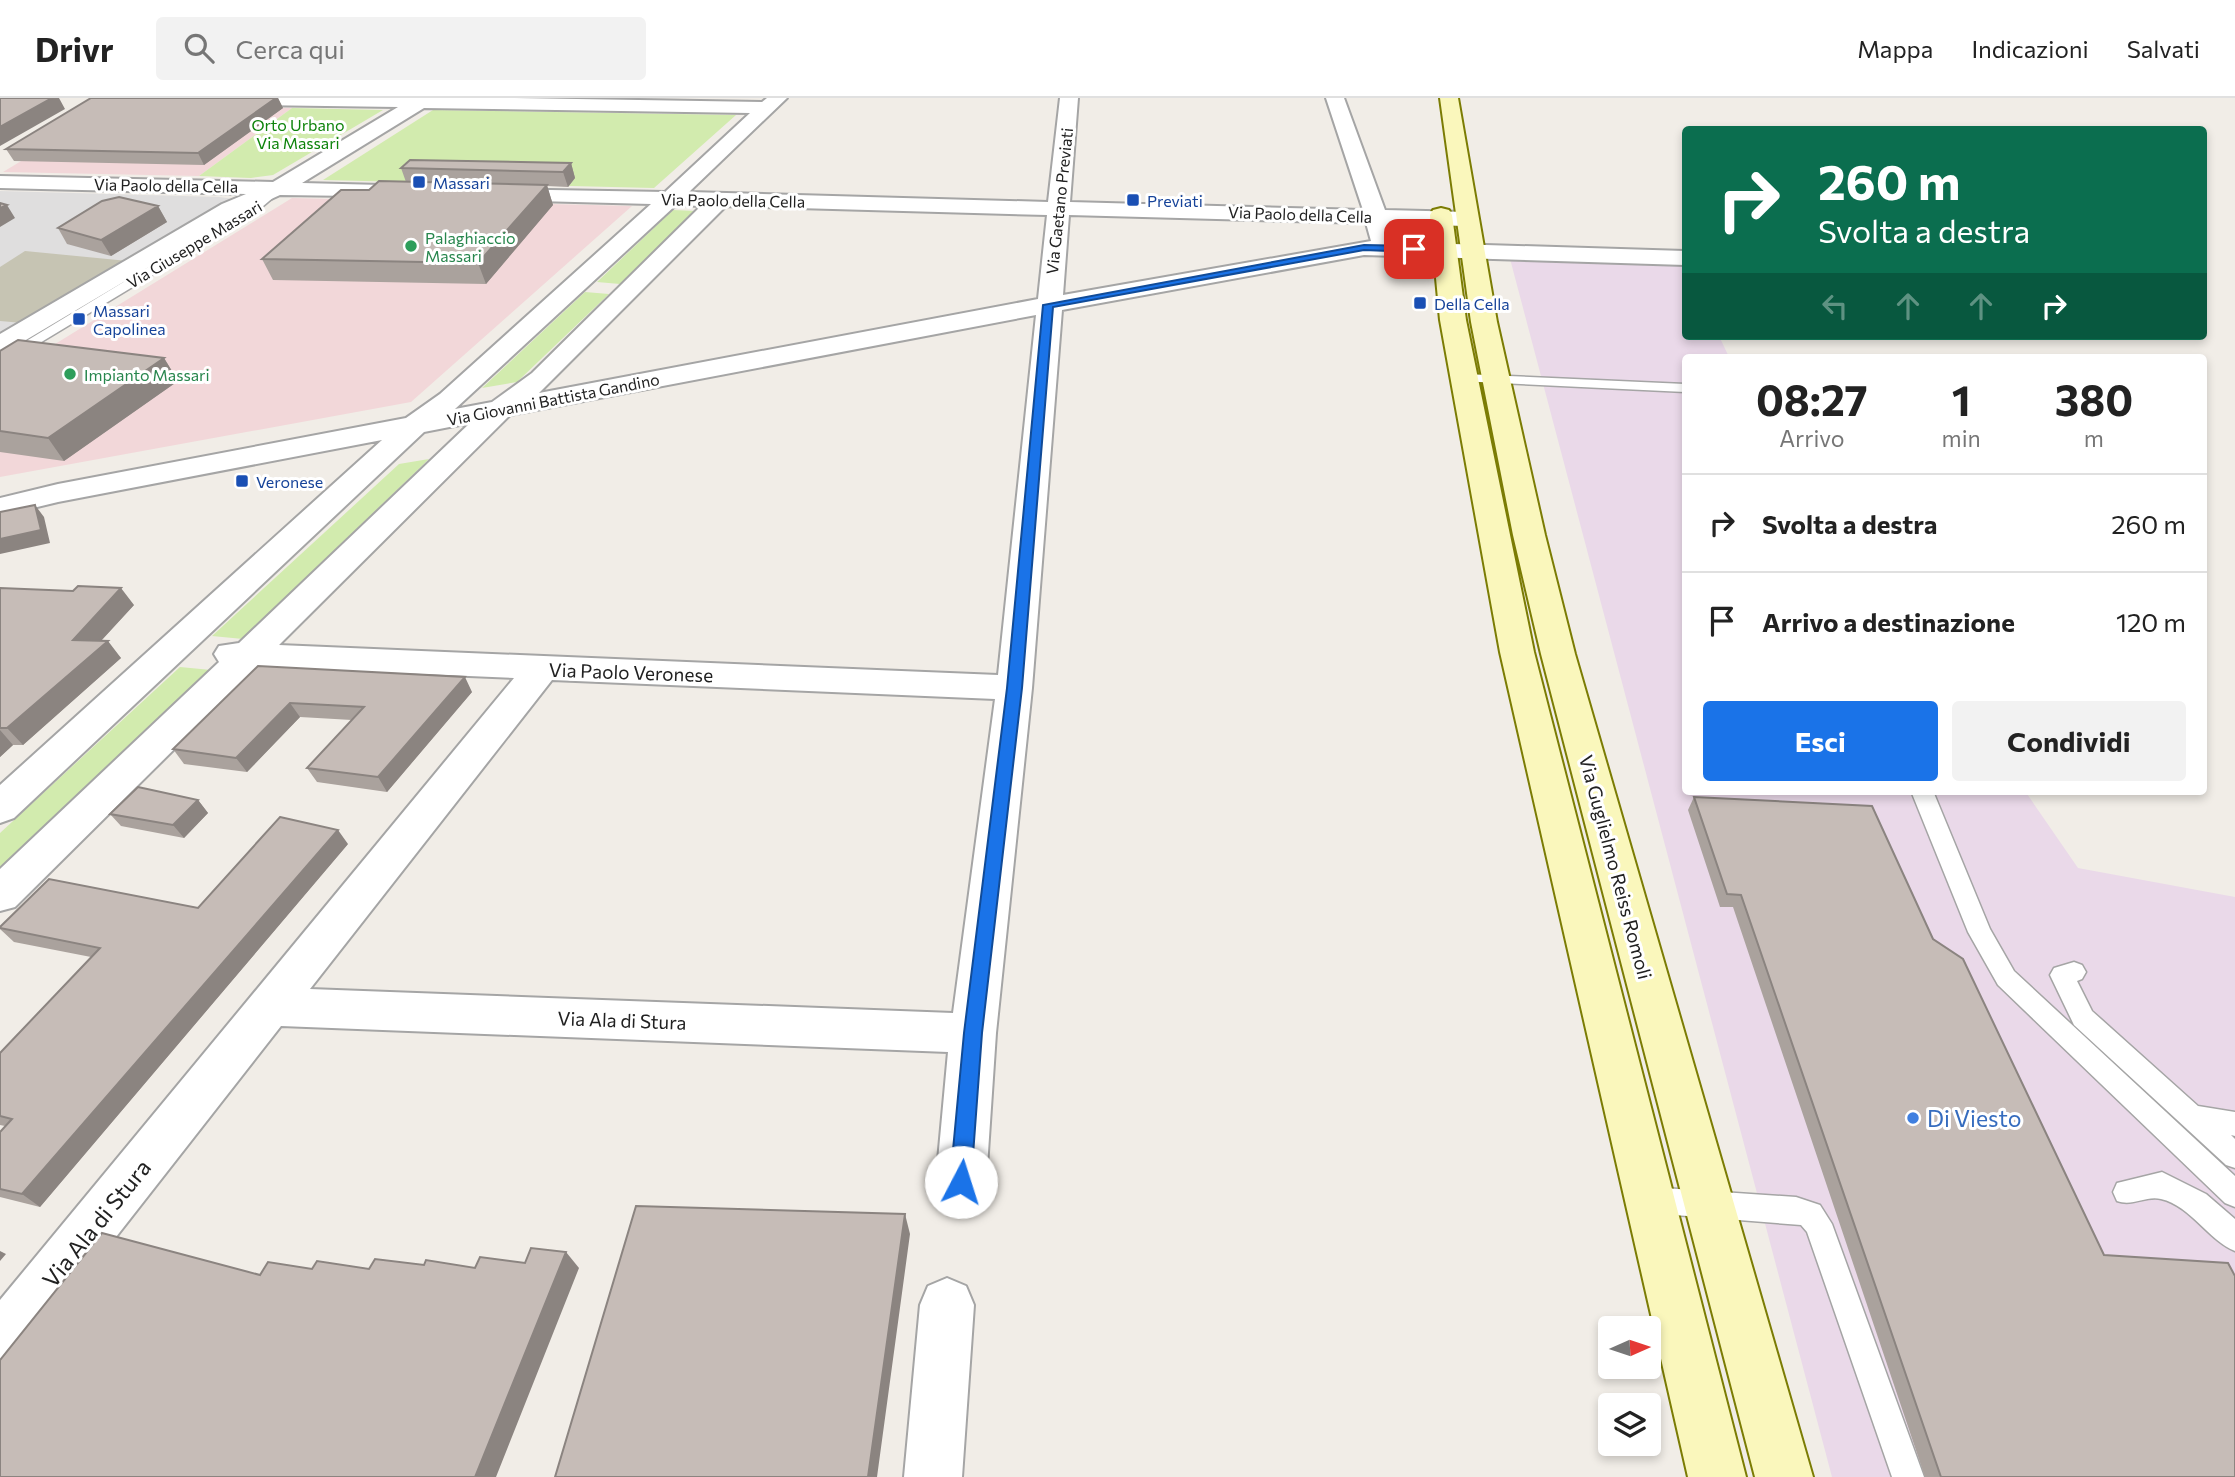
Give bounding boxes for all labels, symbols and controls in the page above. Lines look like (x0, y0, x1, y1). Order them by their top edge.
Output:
search box (156, 17, 646, 80)
text: Drivr (35, 28, 114, 69)
icon: search (180, 29, 218, 67)
text: Cerca qui (236, 33, 345, 64)
text: Mappa (1857, 34, 1933, 63)
text: Indicazioni (1971, 34, 2089, 63)
text: Salvati (2127, 34, 2200, 63)
park label: Orto Urbano Via Massari (251, 115, 345, 152)
street label: Via Gaetano Previati (1042, 127, 1076, 275)
text: 260 m (1818, 150, 1960, 210)
icon: right (1703, 154, 1794, 245)
place label: Massari (433, 173, 490, 192)
street label: Via Paolo della Cella (94, 174, 238, 196)
marker: Massari (411, 174, 427, 190)
street label: Via Paolo della Cella (661, 189, 805, 211)
place label: Previati (1147, 191, 1203, 210)
marker: Previati (1125, 192, 1141, 208)
street label: Via Giuseppe Massari (123, 196, 265, 292)
street label: Via Paolo della Cella (1228, 202, 1372, 226)
text: Svolta a destra (1818, 210, 2030, 250)
pin (1384, 219, 1444, 279)
place label: Palaghiaccio Massari (425, 228, 516, 265)
icon: arrive (1395, 230, 1433, 268)
marker: Palaghiaccio Massari (403, 238, 419, 254)
icon: left (1816, 287, 1854, 325)
icon: ahead (1889, 287, 1927, 325)
icon: ahead (1962, 287, 2000, 325)
icon: right (2035, 287, 2073, 325)
place label: Della Cella (1434, 294, 1510, 313)
marker: Della Cella (1412, 295, 1428, 311)
place label: Massari Capolinea (93, 301, 166, 338)
marker: Massari Capolinea (71, 311, 87, 327)
place label: Impianto Massari (84, 365, 210, 384)
marker: Impianto Massari (62, 366, 78, 382)
street label: Via Giovanni Battista Gandino (445, 369, 661, 429)
text: 08:27 (1756, 373, 1868, 425)
text: 1 (1952, 373, 1971, 425)
text: 380 (2055, 373, 2133, 425)
text: Arrivo (1779, 424, 1844, 452)
text: min (1942, 424, 1981, 452)
text: m (2084, 424, 2104, 452)
place label: Veronese (256, 472, 323, 491)
marker: Veronese (234, 473, 250, 489)
icon: right (1703, 504, 1741, 542)
text: Svolta a destra (1762, 508, 1937, 539)
text: 260 m (2111, 508, 2186, 539)
icon: arrive (1703, 602, 1741, 640)
text: Arrivo a destinazione (1762, 606, 2015, 637)
text: 120 m (2116, 606, 2186, 637)
street label: Via Paolo Veronese (548, 658, 714, 686)
button: Esci (1703, 701, 1938, 781)
button: Condividi (1952, 701, 2186, 781)
street label: Via Guglielmo Reiss Romoli (1575, 752, 1657, 982)
street label: Via Ala di Stura (557, 1006, 687, 1034)
place label: Di Viesto (1927, 1104, 2022, 1132)
marker: Di Viesto (1905, 1110, 1921, 1126)
position arrow (924, 1145, 998, 1219)
street label: Via Ala di Stura (36, 1153, 156, 1293)
north arrow (1598, 1316, 1661, 1379)
map controls (1598, 1316, 1661, 1456)
button: layers (1598, 1393, 1661, 1456)

